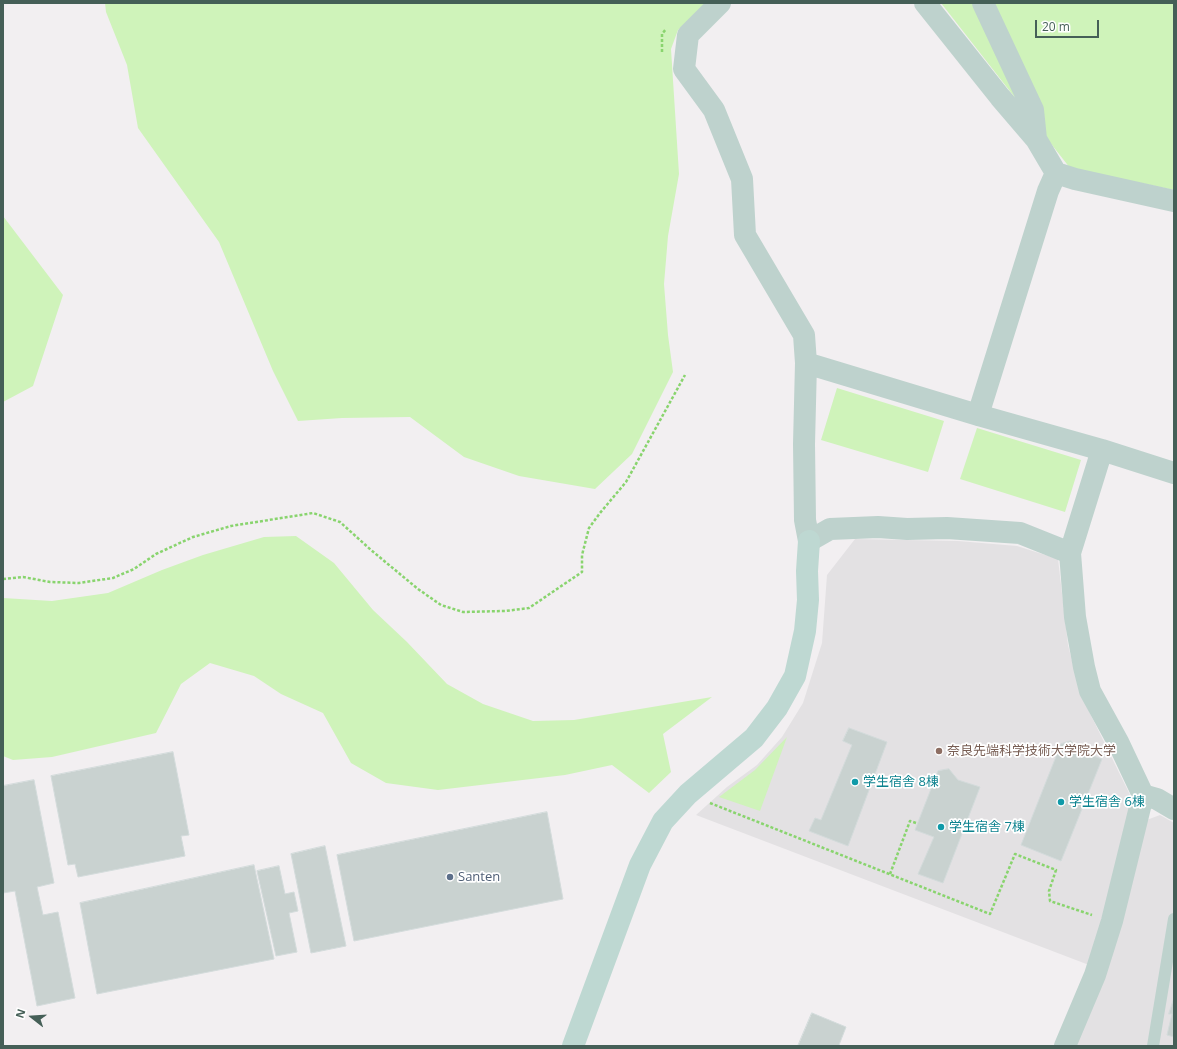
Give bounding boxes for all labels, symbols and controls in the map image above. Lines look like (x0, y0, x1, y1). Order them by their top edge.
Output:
scale bar (1037, 12, 1101, 38)
text: 20 m (1042, 18, 1070, 35)
place label: 奈良先端科学技術大学院大学 (947, 743, 1116, 759)
marker: 奈良先端科学技術大学院大学 (934, 746, 944, 756)
place label: 学生宿舎 8棟 (863, 774, 939, 790)
marker: 学生宿舎 8棟 (850, 777, 860, 787)
place label: 学生宿舎 6棟 (1069, 794, 1145, 810)
marker: 学生宿舎 6棟 (1056, 797, 1066, 807)
place label: 学生宿舎 7棟 (949, 819, 1025, 835)
marker: 学生宿舎 7棟 (936, 822, 946, 832)
place label: Santen (458, 869, 500, 885)
marker: Santen (445, 872, 455, 882)
north arrow (12, 997, 52, 1037)
text: N (12, 1007, 29, 1020)

